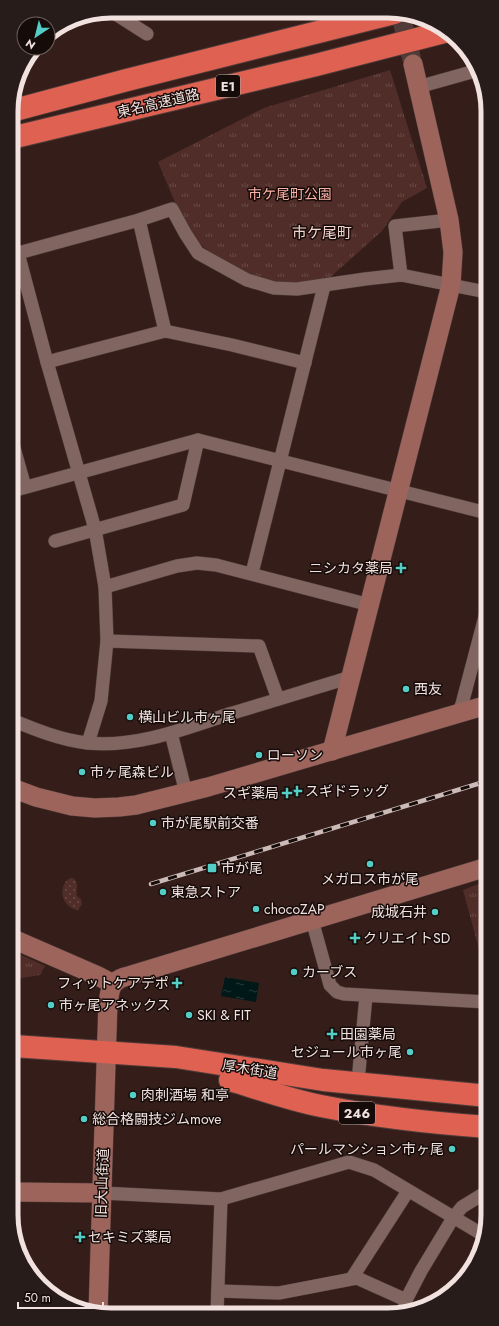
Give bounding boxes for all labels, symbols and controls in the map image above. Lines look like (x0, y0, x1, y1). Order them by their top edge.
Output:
north arrow (16, 16, 56, 56)
text: N (22, 35, 38, 53)
road number: E1 (216, 75, 240, 97)
street label: 東名高速道路 (115, 84, 201, 122)
park label: 市ケ尾町公園 (248, 184, 332, 204)
district label: 市ケ尾町 (292, 222, 352, 244)
place label: ニシカタ薬局 (309, 558, 393, 578)
marker: ニシカタ薬局 (396, 563, 406, 573)
place label: 西友 (414, 679, 442, 699)
marker: 西友 (401, 684, 411, 694)
place label: 横山ビル市ヶ尾 (138, 707, 236, 727)
marker: 横山ビル市ヶ尾 (125, 712, 135, 722)
place label: ローソン (267, 745, 323, 765)
marker: ローソン (254, 750, 264, 760)
place label: 市ヶ尾森ビル (90, 762, 174, 782)
marker: 市ヶ尾森ビル (77, 767, 87, 777)
place label: スギドラッグ (305, 781, 389, 801)
place label: スギ薬局 (223, 783, 279, 803)
marker: スギドラッグ (292, 786, 302, 796)
marker: スギ薬局 (282, 788, 292, 798)
place label: 市が尾駅前交番 (161, 813, 259, 833)
marker: 市が尾駅前交番 (148, 818, 158, 828)
place label: 市が尾 (221, 858, 263, 878)
marker: メガロス市が尾 (365, 859, 375, 869)
marker: 市が尾 (206, 862, 218, 874)
place label: メガロス市が尾 (321, 869, 419, 889)
place label: 東急ストア (171, 882, 241, 902)
marker: 東急ストア (158, 887, 168, 897)
place label: chocoZAP (264, 899, 325, 919)
place label: 成城石井 (371, 902, 427, 922)
marker: chocoZAP (251, 904, 261, 914)
marker: 成城石井 (430, 907, 440, 917)
place label: クリエイトSD (363, 928, 450, 948)
marker: クリエイトSD (350, 933, 360, 943)
place label: カーブス (302, 962, 357, 982)
marker: カーブス (289, 967, 299, 977)
place label: フィットケアデポ (57, 973, 169, 993)
marker: フィットケアデポ (172, 978, 182, 988)
place label: 市ヶ尾アネックス (59, 995, 171, 1015)
marker: 市ヶ尾アネックス (46, 1000, 56, 1010)
place label: SKI & FIT (197, 1005, 251, 1025)
marker: SKI & FIT (184, 1010, 194, 1020)
place label: 田園薬局 (340, 1024, 396, 1044)
marker: 田園薬局 (327, 1029, 337, 1039)
place label: セジュール市ヶ尾 (291, 1042, 402, 1062)
marker: セジュール市ヶ尾 (405, 1047, 415, 1057)
street label: 厚木街道 (221, 1055, 279, 1083)
place label: 肉刺酒場 和亭 (141, 1085, 229, 1105)
marker: 肉刺酒場 和亭 (128, 1090, 138, 1100)
road number: 246 (339, 1102, 375, 1124)
place label: 総合格闘技ジムmove (92, 1109, 222, 1129)
marker: 総合格闘技ジムmove (79, 1114, 89, 1124)
place label: パールマンション市ヶ尾 (290, 1139, 444, 1159)
marker: パールマンション市ヶ尾 (447, 1144, 457, 1154)
street label: 旧大山街道 (91, 1148, 113, 1218)
place label: セキミズ薬局 (88, 1227, 172, 1247)
marker: セキミズ薬局 (75, 1232, 85, 1242)
scale bar (18, 1284, 103, 1310)
text: 50 m (24, 1289, 51, 1307)

